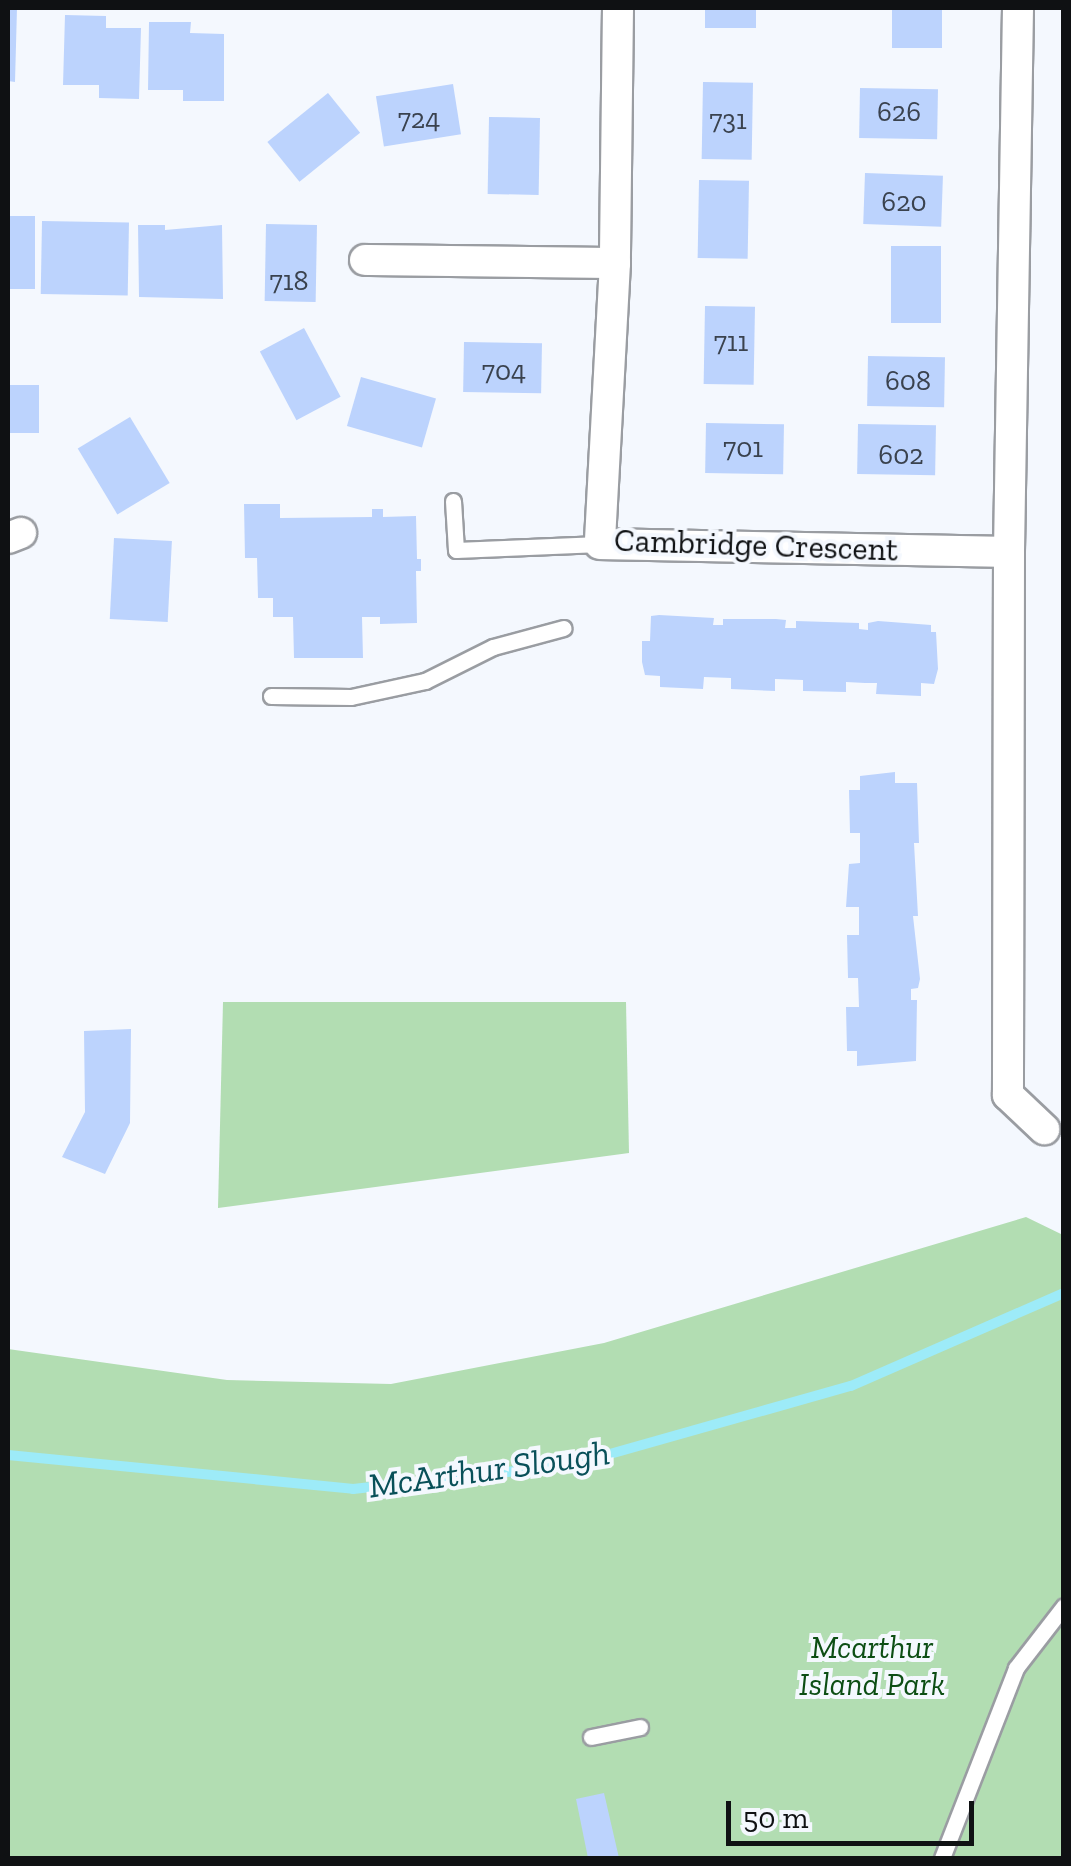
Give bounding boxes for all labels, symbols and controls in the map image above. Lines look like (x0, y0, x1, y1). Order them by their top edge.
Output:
house number: 626 (877, 95, 921, 129)
house number: 724 (398, 102, 440, 136)
house number: 731 (709, 103, 747, 137)
house number: 620 (881, 185, 927, 219)
house number: 718 (269, 264, 309, 298)
house number: 711 (714, 325, 748, 359)
house number: 704 (482, 354, 526, 388)
house number: 608 (885, 364, 931, 398)
house number: 701 (723, 431, 763, 465)
house number: 602 (878, 438, 924, 472)
street label: Cambridge Crescent (613, 521, 899, 569)
water label: McArthur Slough (366, 1431, 612, 1507)
park label: Mcarthur Island Park (799, 1629, 945, 1704)
scale bar (731, 1781, 978, 1843)
text: 50 m (743, 1800, 808, 1836)

